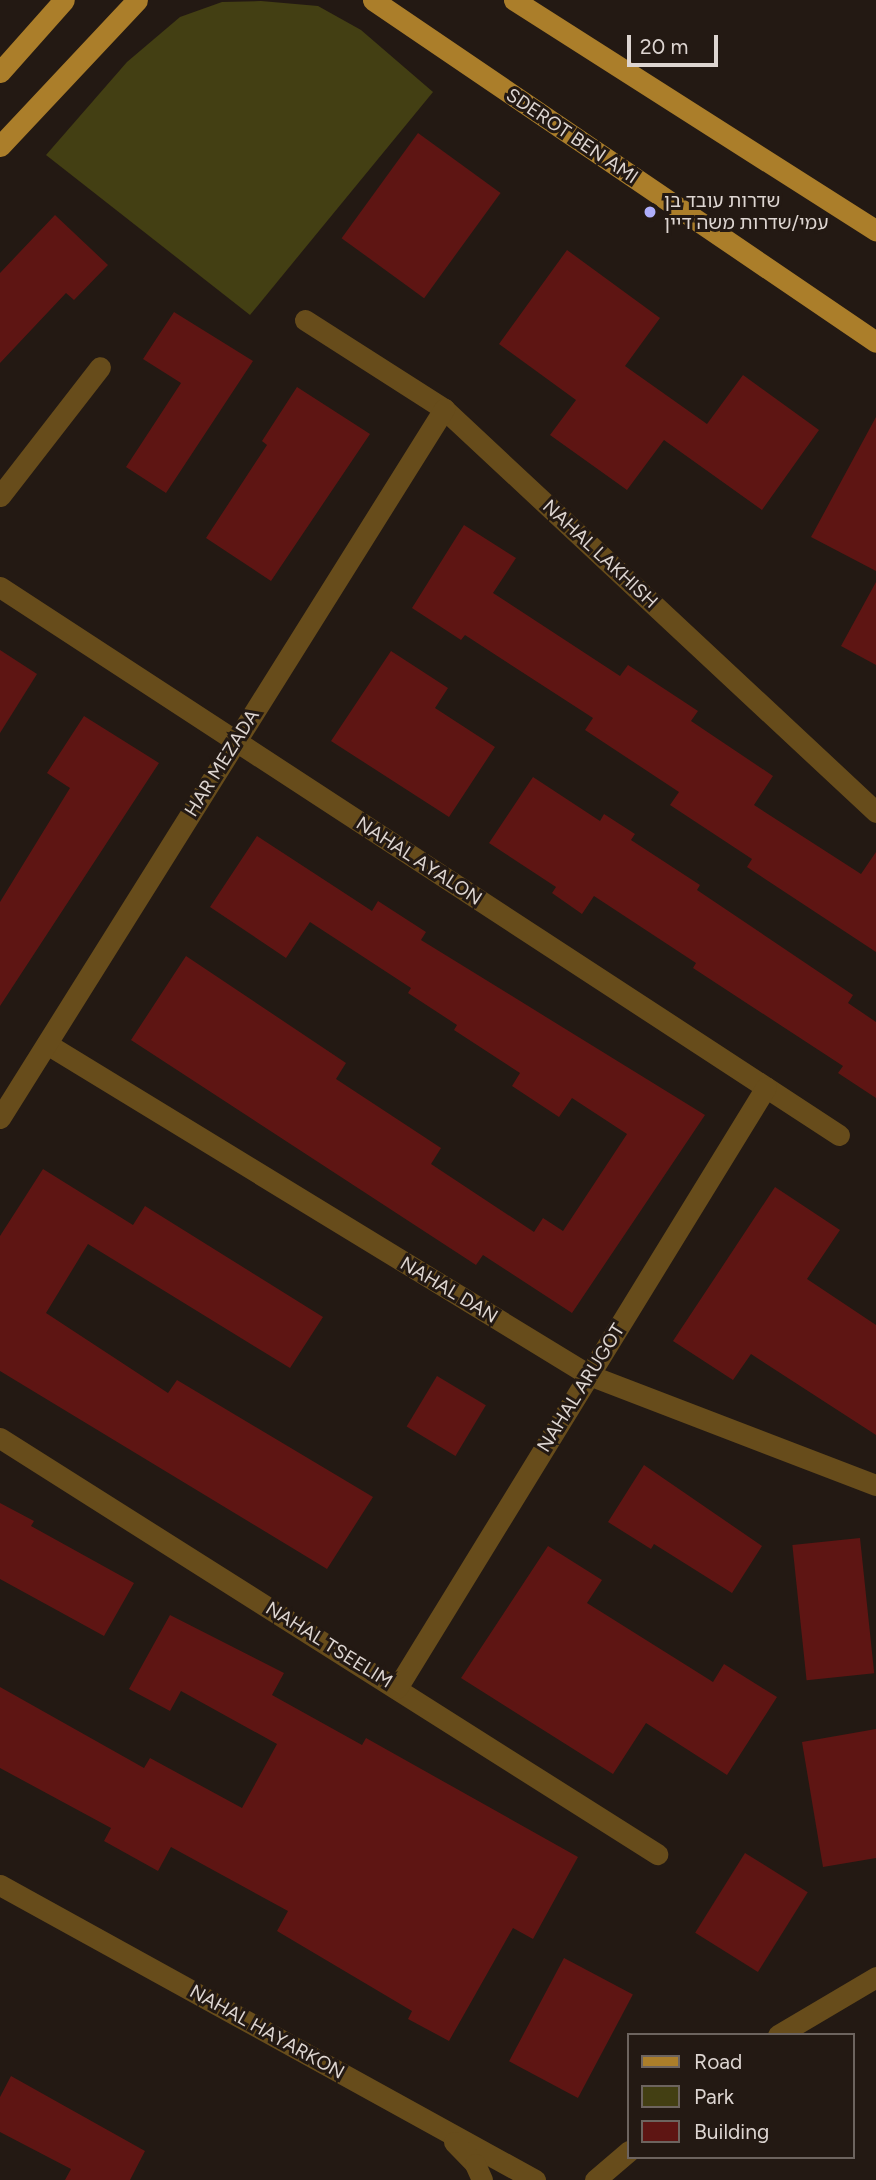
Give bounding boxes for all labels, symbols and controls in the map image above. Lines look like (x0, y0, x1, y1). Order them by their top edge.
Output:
scale bar (631, 21, 722, 65)
text: 20 m (640, 34, 688, 59)
street label: SDEROT BEN AMI (502, 83, 642, 189)
place label: שדרות עובד בן עמי/שדרות משה דיין (664, 190, 828, 234)
marker: שדרות עובד בן עמי/שדרות משה דיין (642, 204, 658, 220)
street label: NAHAL LAKHISH (538, 495, 662, 613)
street label: HAR MEZADA (180, 705, 264, 821)
street label: NAHAL AYALON (352, 812, 486, 910)
street label: NAHAL DAN (396, 1252, 502, 1328)
street label: NAHAL ARUGOT (532, 1320, 630, 1456)
street label: NAHAL TSEELIM (261, 1597, 397, 1693)
street label: NAHAL HAYARKON (186, 1980, 348, 2084)
legend (628, 2033, 855, 2159)
text: Road (694, 2049, 742, 2074)
text: Park (694, 2084, 734, 2109)
text: Building (694, 2119, 769, 2144)

